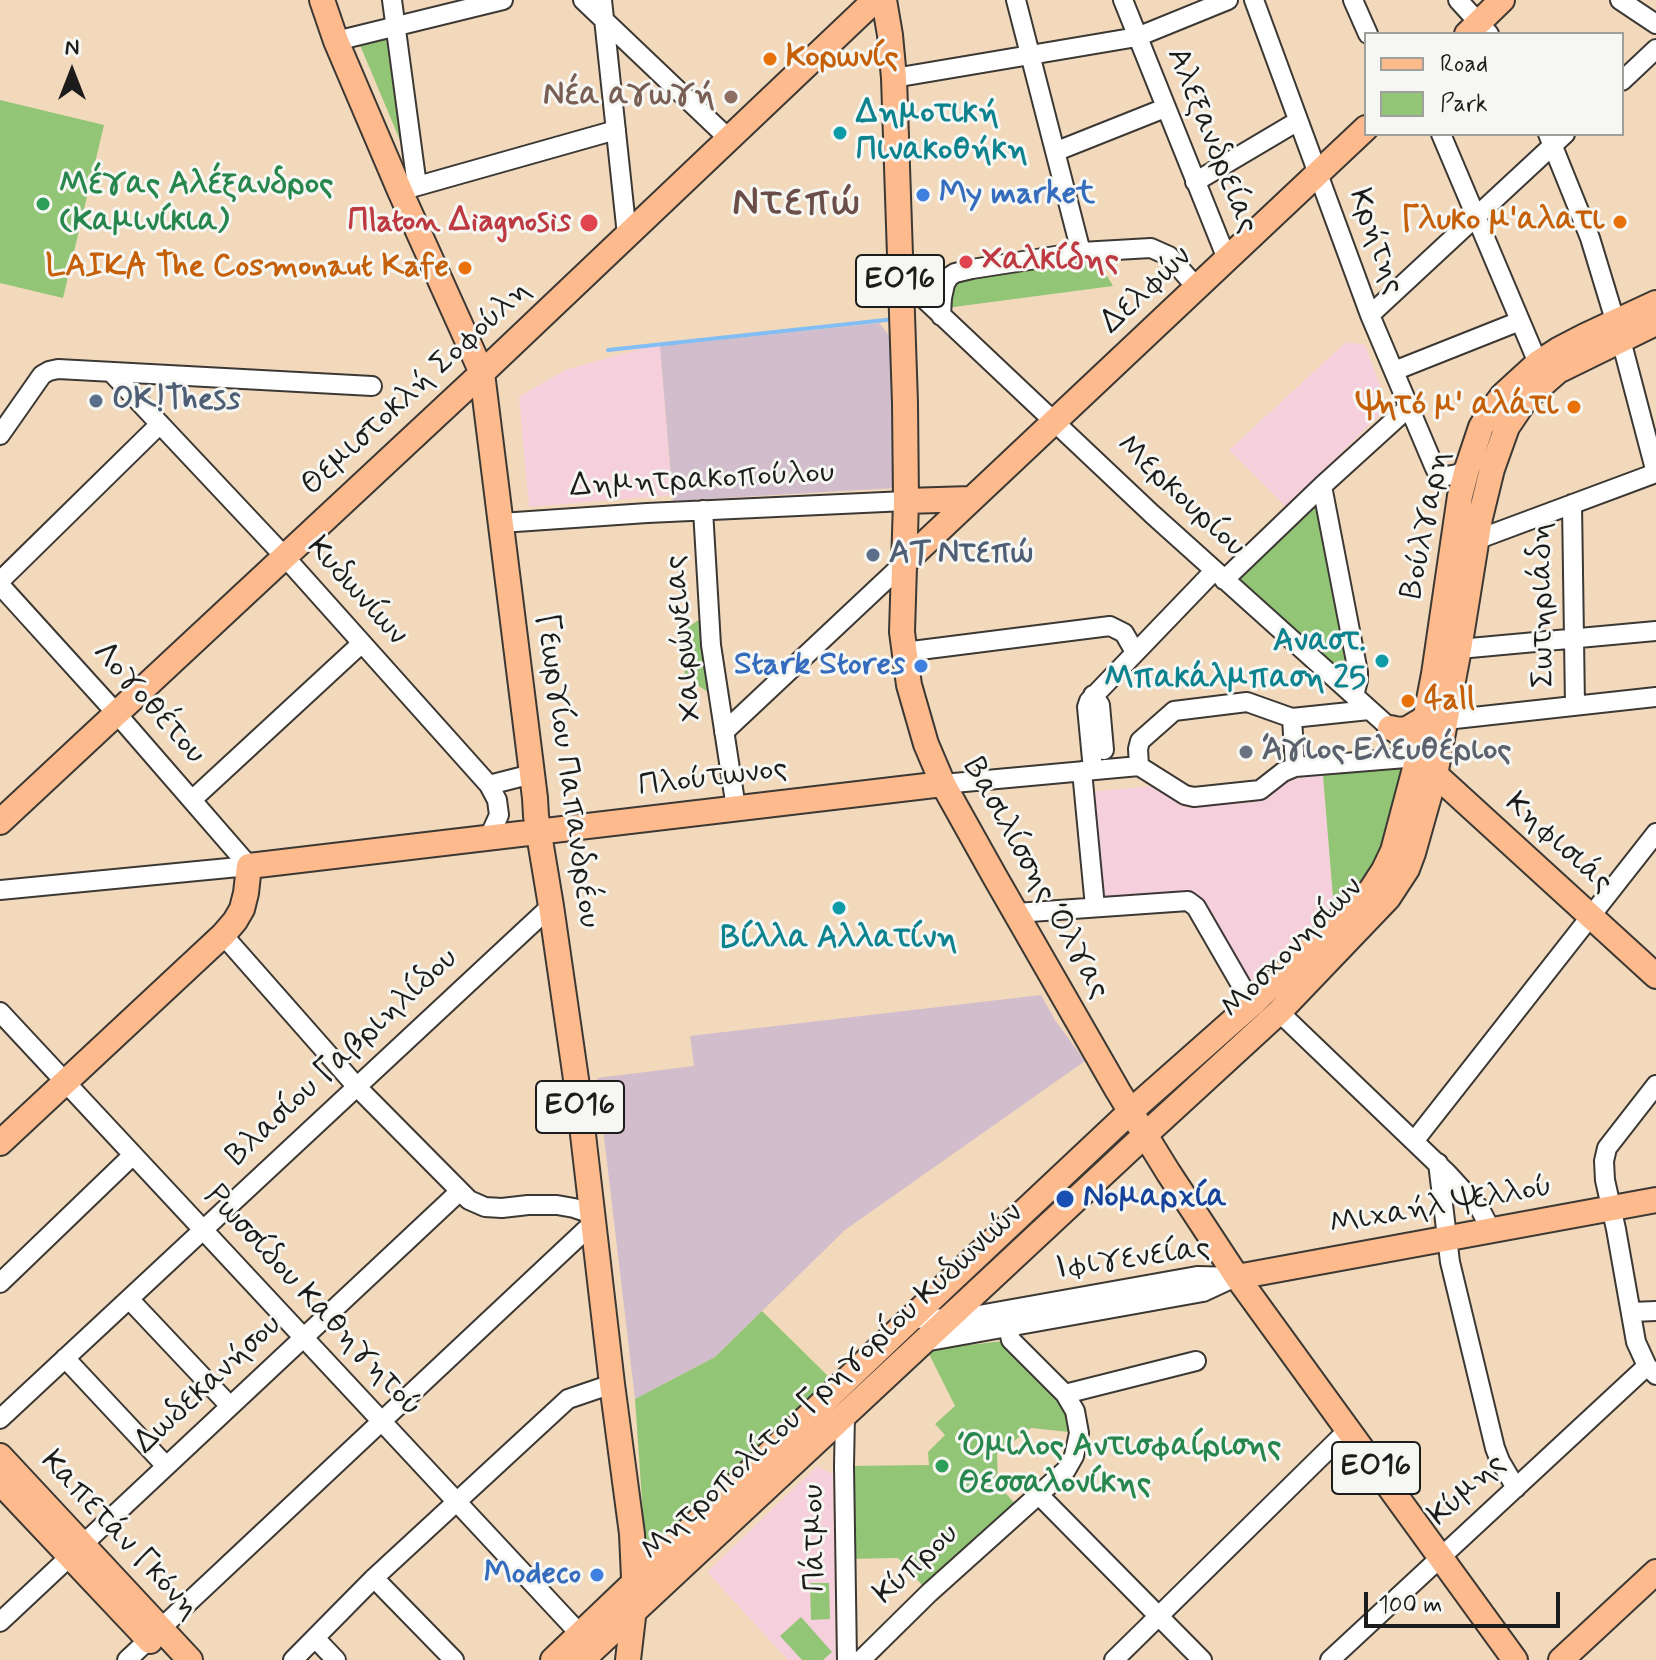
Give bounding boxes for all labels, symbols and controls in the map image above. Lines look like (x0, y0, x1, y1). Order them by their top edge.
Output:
north arrow (32, 32, 112, 112)
legend (1364, 32, 1624, 136)
text: N (65, 34, 79, 62)
place label: Κορωνίς (786, 40, 898, 78)
street label: Αλεξανδρείας (1156, 42, 1266, 240)
text: Road (1440, 49, 1488, 80)
marker: Κορωνίς (761, 50, 779, 68)
place label: Νέα αγωγή (543, 78, 715, 116)
marker: Νέα αγωγή (722, 88, 740, 106)
text: Park (1440, 89, 1488, 120)
place label: Δημοτική Πινακοθήκη (856, 96, 1028, 171)
marker: Δημοτική Πινακοθήκη (831, 124, 849, 142)
place label: Μέγας Αλέξανδρος (Καμινίκια) (59, 167, 333, 242)
place label: My market (939, 176, 1095, 214)
district label: Ντεπώ (732, 182, 862, 230)
street label: Κρήτης (1338, 184, 1412, 300)
marker: My market (914, 186, 932, 204)
marker: Μέγας Αλέξανδρος (Καμινίκια) (34, 195, 52, 213)
place label: Γλυκο μ'αλατι (1401, 203, 1604, 241)
place label: Πlaton Δiagnosis (348, 204, 571, 242)
marker: Πlaton Δiagnosis (578, 212, 600, 234)
marker: Γλυκο μ'αλατι (1611, 213, 1629, 231)
street label: Δελφών (1093, 239, 1201, 343)
place label: Χαλκίδης (982, 243, 1119, 281)
place label: LAIKA The Cosmonaut Kafe (46, 249, 449, 287)
marker: Χαλκίδης (957, 253, 975, 271)
road number: ΕΟ16 (856, 255, 944, 307)
marker: LAIKA The Cosmonaut Kafe (456, 259, 474, 277)
street label: Θεμιστοκλή Σοφούλη (294, 273, 540, 505)
place label: OK!Thess (112, 382, 240, 420)
place label: Ψητό μ' αλάτι (1357, 388, 1558, 426)
marker: OK!Thess (87, 392, 105, 410)
marker: Ψητό μ' αλάτι (1565, 398, 1583, 416)
street label: Μερκουρίου (1107, 427, 1253, 567)
street label: Βούλγαρη (1394, 448, 1460, 602)
street label: Δημητρακοπούλου (569, 455, 835, 507)
street label: Σωτηριάδη (1523, 522, 1565, 688)
street label: Κυδωνίων (297, 530, 415, 654)
place label: ΑΤ Ντεπώ (889, 536, 1033, 574)
marker: ΑΤ Ντεπώ (864, 546, 882, 564)
street label: Χαιρώνειας (657, 553, 713, 723)
street label: Γεωργίου Παπανδρέου (525, 611, 607, 931)
place label: Αναστ. Μπακάλμπαση 25 (1104, 624, 1366, 699)
street label: Λογοθέτου (83, 635, 213, 773)
place label: Stark Stores (734, 647, 905, 685)
marker: Αναστ. Μπακάλμπαση 25 (1373, 652, 1391, 670)
marker: Stark Stores (912, 657, 930, 675)
place label: 4all (1424, 682, 1475, 720)
marker: 4all (1399, 692, 1417, 710)
place label: Άγιος Ελευθέριος (1262, 733, 1511, 771)
marker: Άγιος Ελευθέριος (1237, 743, 1255, 761)
street label: Πλούτωνος (636, 751, 790, 807)
street label: Βασιλίσσης Όλγας (953, 752, 1117, 1006)
street label: Κηφισιάς (1496, 785, 1620, 903)
street label: Μοσχονησίων (1214, 870, 1372, 1028)
marker: Βίλλα Αλλατίνη (830, 899, 848, 917)
place label: Βίλλα Αλλατίνη (721, 921, 957, 959)
street label: Βλασίου Γαβριηλίδου (219, 941, 467, 1175)
road number: ΕΟ16 (536, 1081, 624, 1133)
street label: Μιχαήλ Ψελλού (1327, 1169, 1555, 1245)
street label: Ρωσσίδου Καθηγητού (195, 1178, 429, 1426)
place label: Νομαρχία (1083, 1180, 1227, 1218)
marker: Νομαρχία (1054, 1188, 1076, 1210)
street label: Μητροπολίτου Γρηγορίου Κυδωνιών (634, 1195, 1032, 1571)
street label: Ιφιγενείας (1053, 1230, 1213, 1290)
street label: Δωδεκανήσου (127, 1307, 291, 1463)
place label: Όμιλος Αντισφαίρισης Θεσσαλονίκης (958, 1429, 1281, 1504)
road number: ΕΟ16 (1332, 1442, 1420, 1494)
street label: Καπετάν Γκόνη (31, 1444, 207, 1628)
street label: Κύμης (1421, 1446, 1515, 1536)
marker: Όμιλος Αντισφαίρισης Θεσσαλονίκης (933, 1457, 951, 1475)
street label: Πάτμου (796, 1484, 836, 1592)
street label: Κύπρου (867, 1516, 967, 1614)
place label: Modeco (484, 1556, 581, 1594)
marker: Modeco (588, 1566, 606, 1584)
scale bar (1368, 1576, 1564, 1626)
text: 100 m (1378, 1590, 1442, 1621)

